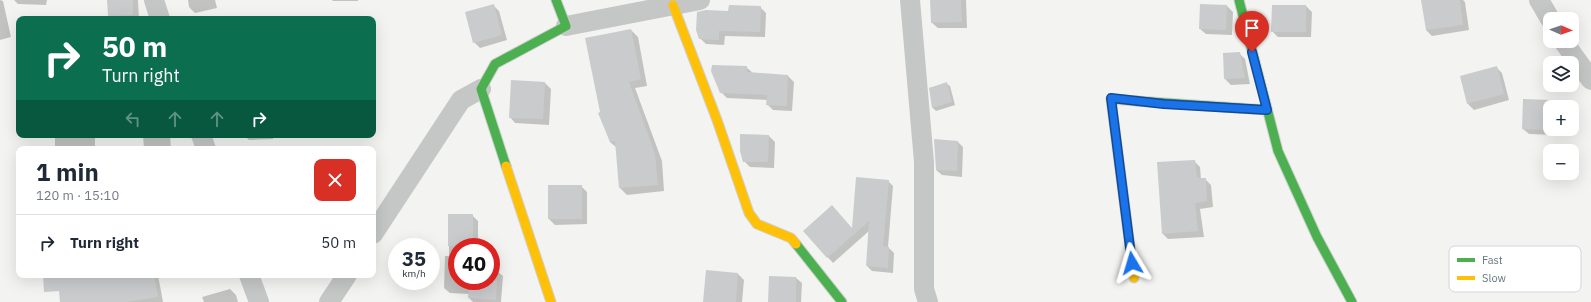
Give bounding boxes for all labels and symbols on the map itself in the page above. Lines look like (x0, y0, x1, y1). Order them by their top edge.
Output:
pin (1235, 11, 1269, 52)
north arrow (1543, 12, 1579, 48)
speed limit sign: 40 (448, 238, 500, 290)
position arrow (1111, 242, 1153, 284)
legend (1449, 246, 1581, 292)
text: Fast (1482, 253, 1503, 267)
text: Slow (1482, 271, 1506, 285)

